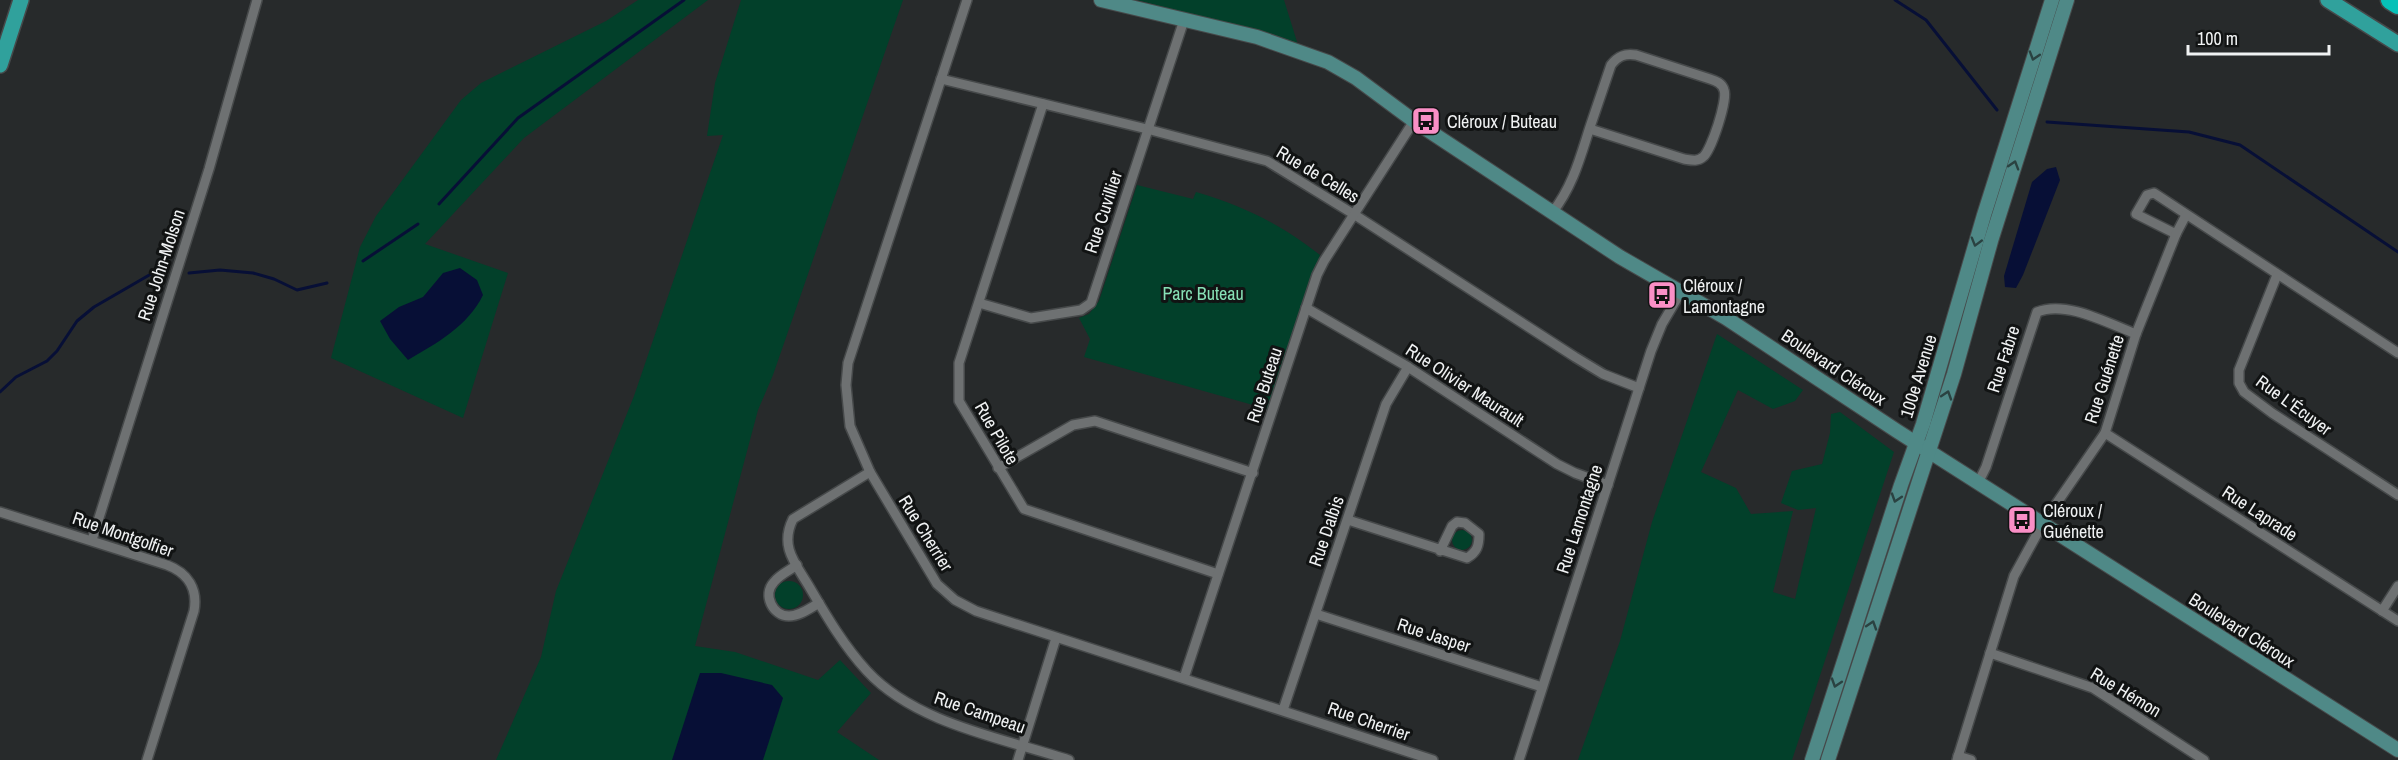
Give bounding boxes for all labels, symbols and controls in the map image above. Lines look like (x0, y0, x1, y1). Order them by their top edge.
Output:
scale bar (2188, 18, 2329, 56)
text: 100 m (2197, 26, 2238, 51)
one-way arrow (2029, 50, 2041, 61)
bus stop icon: Cléroux / Buteau (1410, 105, 1442, 137)
place label: Cléroux / Buteau (1447, 109, 1557, 134)
street label: Rue de Celles (1272, 139, 1364, 209)
one-way arrow (2007, 160, 2019, 171)
street label: Rue Cuvillier (1078, 167, 1128, 256)
street label: Rue John-Molson (131, 206, 191, 324)
one-way arrow (1971, 236, 1983, 247)
place label: Cléroux / Lamontagne (1683, 273, 1765, 319)
bus stop icon: Cléroux / Lamontagne (1646, 279, 1678, 311)
park label: Parc Buteau (1162, 281, 1244, 306)
street label: Rue Fabre (1980, 322, 2026, 396)
street label: Boulevard Cléroux (1777, 323, 1892, 412)
street label: 100e Avenue (1893, 331, 1943, 421)
street label: Rue Guénette (2078, 331, 2130, 427)
street label: Rue Olivier Maurault (1401, 337, 1529, 433)
street label: Rue Buteau (1240, 344, 1288, 426)
street label: Rue L'Écuyer (2251, 369, 2337, 441)
one-way arrow (1940, 390, 1952, 401)
street label: Rue Pilote (969, 397, 1025, 469)
street label: Rue Lamontagne (1550, 461, 1608, 577)
street label: Rue Laprade (2217, 479, 2303, 547)
street label: Rue Cherrier (893, 490, 959, 576)
street label: Rue Dalbis (1302, 492, 1350, 570)
one-way arrow (1891, 492, 1904, 503)
place label: Cléroux / Guénette (2043, 498, 2104, 544)
bus stop icon: Cléroux / Guénette (2006, 504, 2038, 536)
street label: Rue Montgolfier (69, 505, 177, 563)
street label: Boulevard Cléroux (2184, 586, 2300, 674)
street label: Rue Jasper (1394, 611, 1474, 659)
one-way arrow (1865, 620, 1878, 631)
street label: Rue Hémon (2086, 661, 2166, 723)
one-way arrow (1831, 677, 1844, 688)
street label: Rue Campeau (931, 685, 1029, 739)
street label: Rue Cherrier (1325, 695, 1413, 747)

